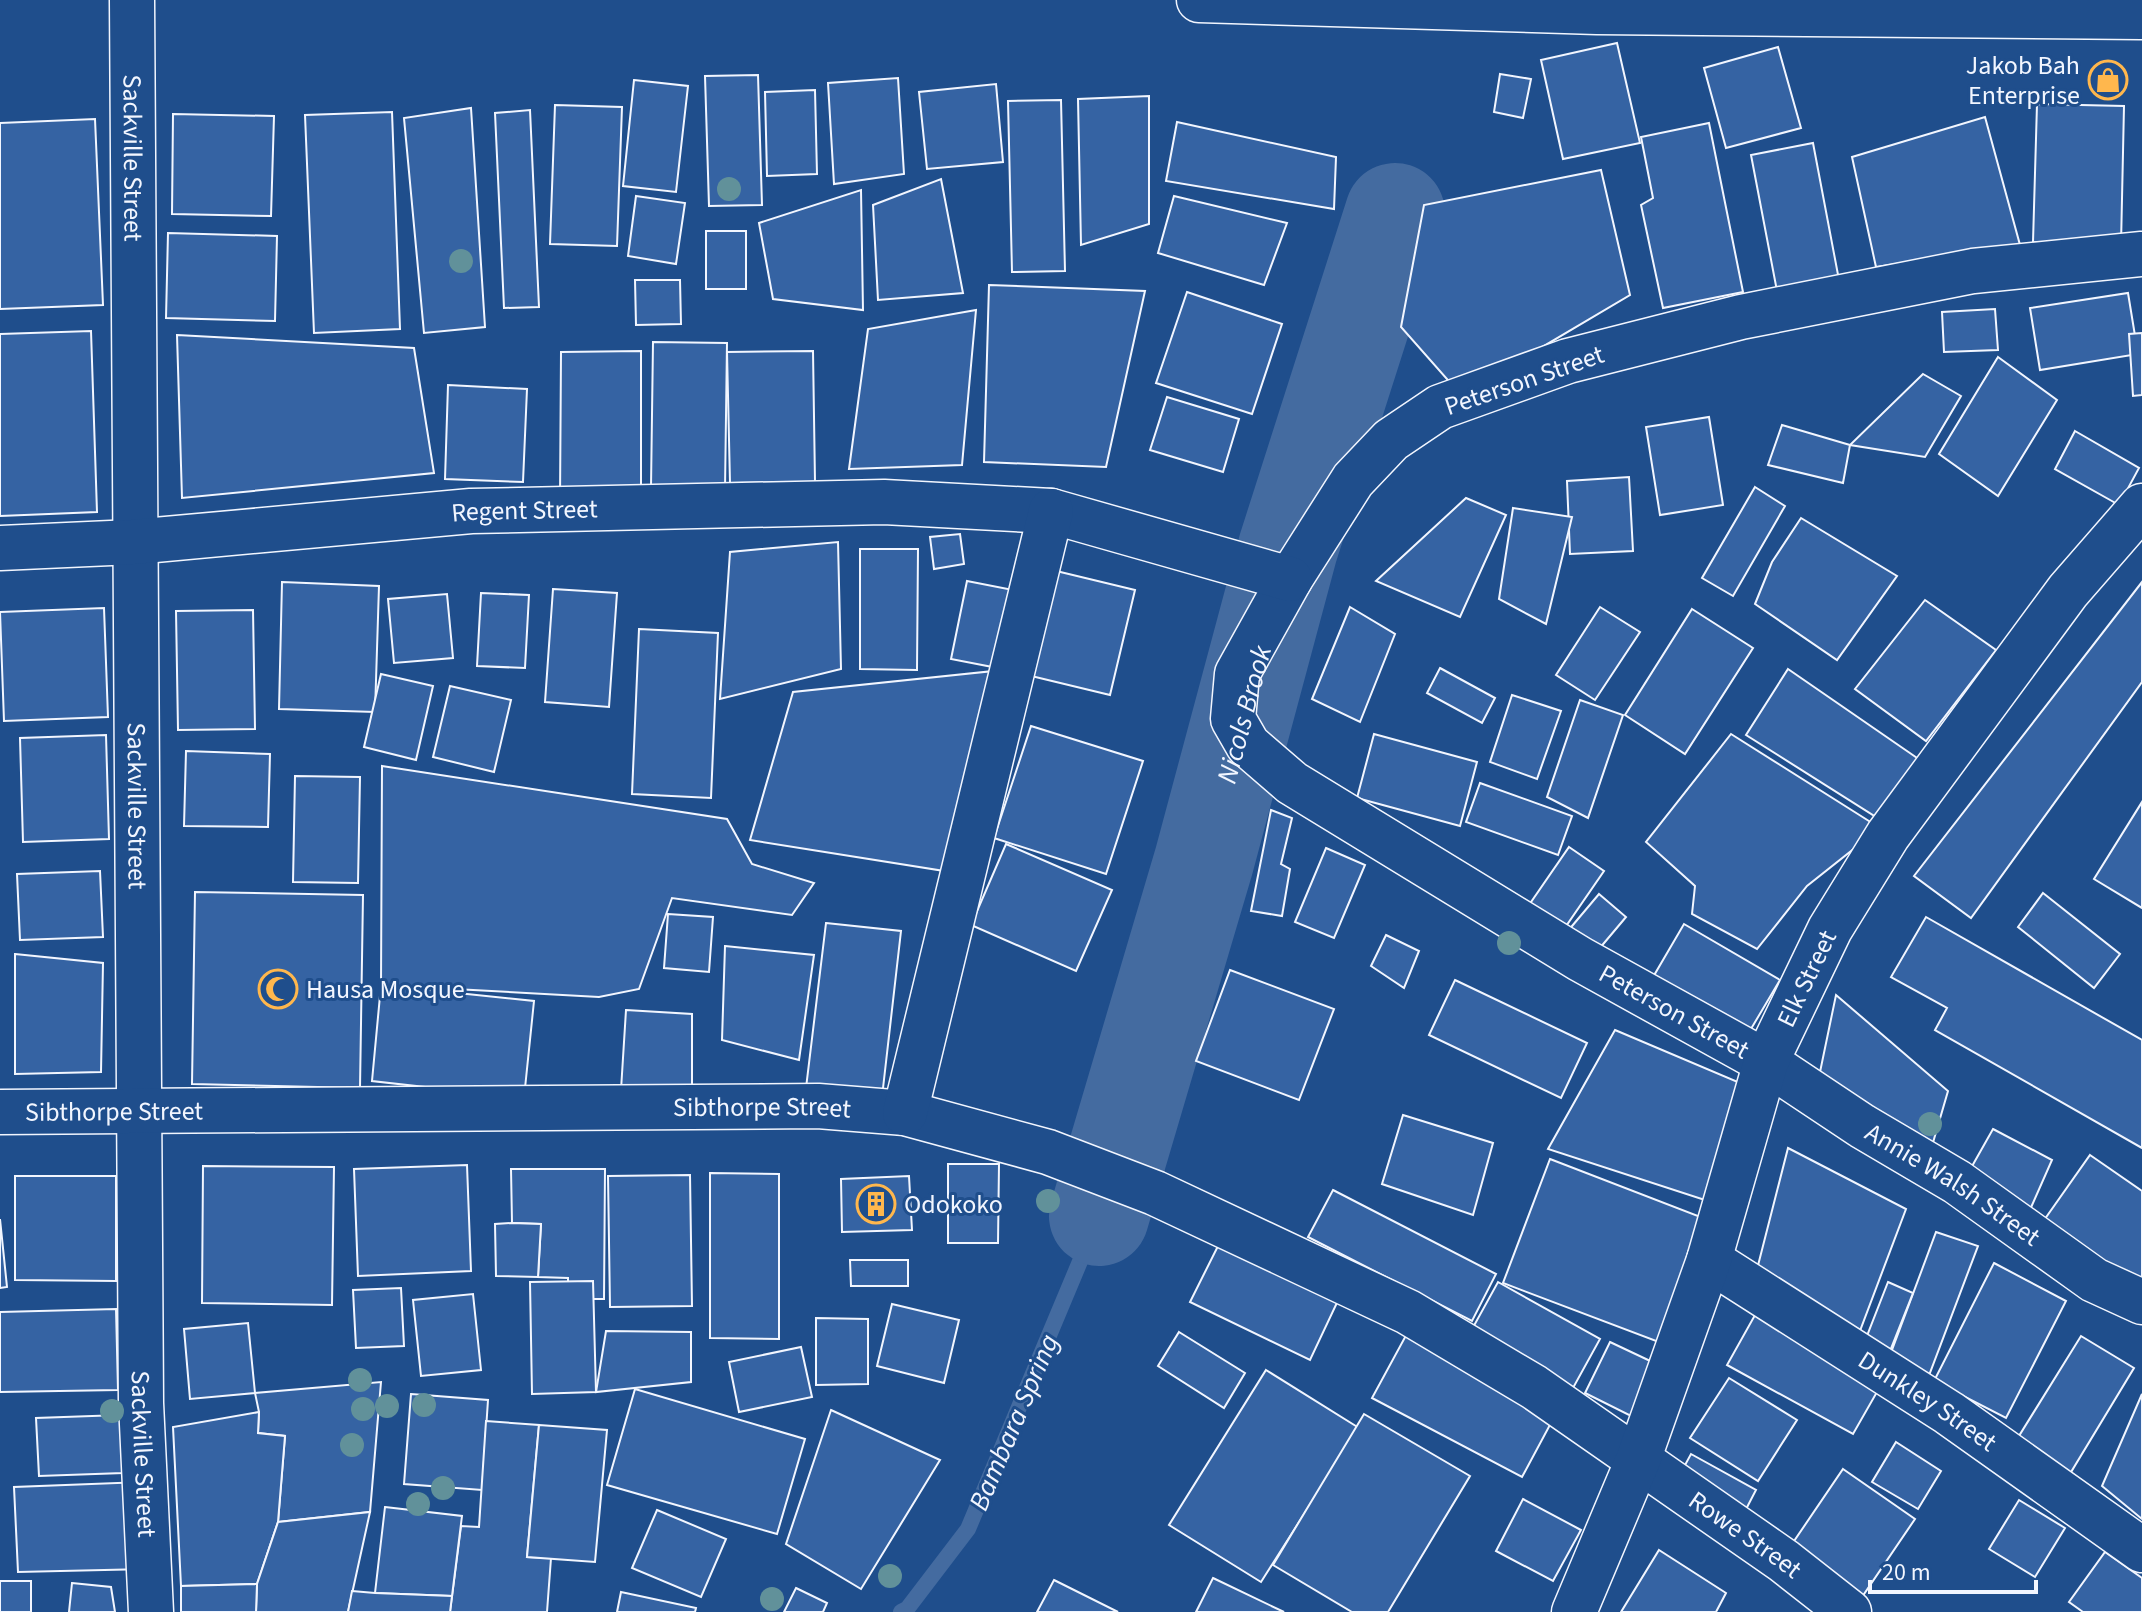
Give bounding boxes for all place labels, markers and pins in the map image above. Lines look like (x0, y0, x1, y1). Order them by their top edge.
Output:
place label: Jakob Bah Enterprise (1966, 47, 2080, 114)
shop icon: Jakob Bah Enterprise (2087, 59, 2129, 101)
mosque icon: Hausa Mosque (257, 968, 299, 1010)
place label: Hausa Mosque (306, 971, 465, 1008)
building icon: Odokoko (855, 1183, 897, 1225)
place label: Odokoko (904, 1186, 1003, 1223)

